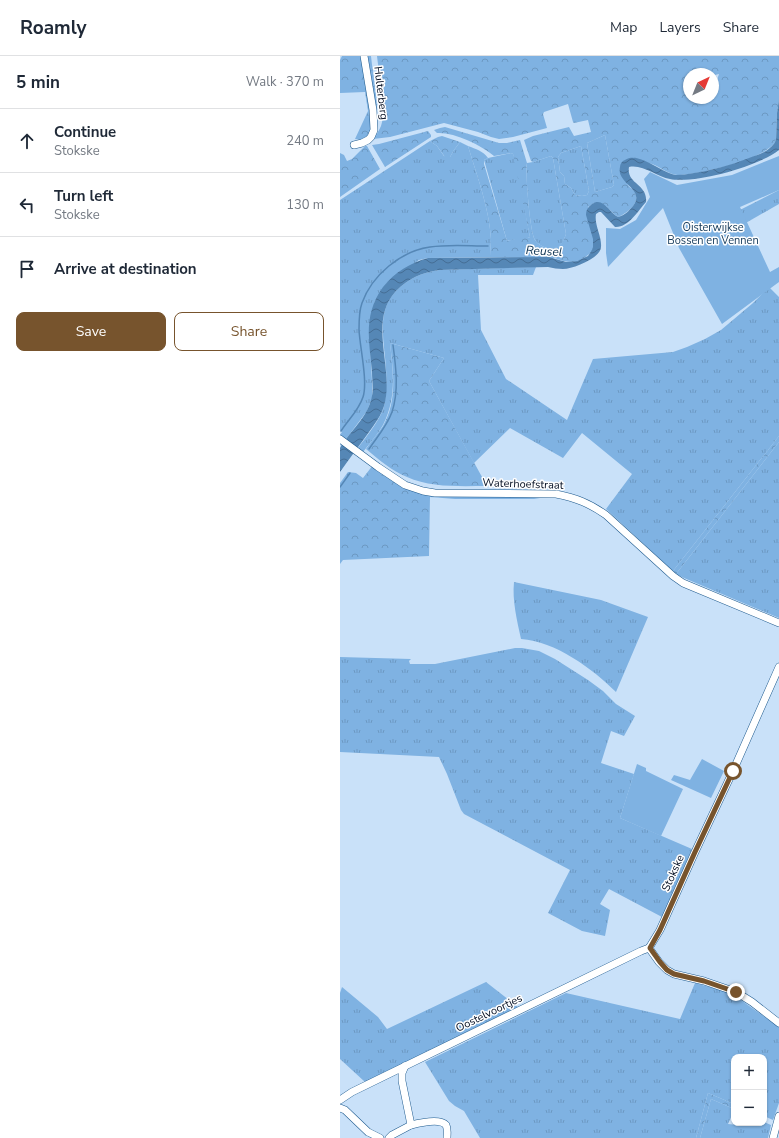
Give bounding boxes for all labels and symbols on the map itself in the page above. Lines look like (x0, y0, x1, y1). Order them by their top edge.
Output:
street label: Hulterberg (370, 65, 392, 121)
north arrow (683, 68, 719, 104)
park label: Oisterwijkse Bossen en Vennen (667, 220, 759, 248)
water label: Reusel (525, 242, 563, 260)
street label: Waterhoefstraat (482, 475, 564, 493)
route start (724, 762, 742, 780)
street label: Stokske (658, 852, 688, 894)
route end (727, 983, 745, 1001)
street label: Oostelvoortjes (453, 990, 525, 1036)

